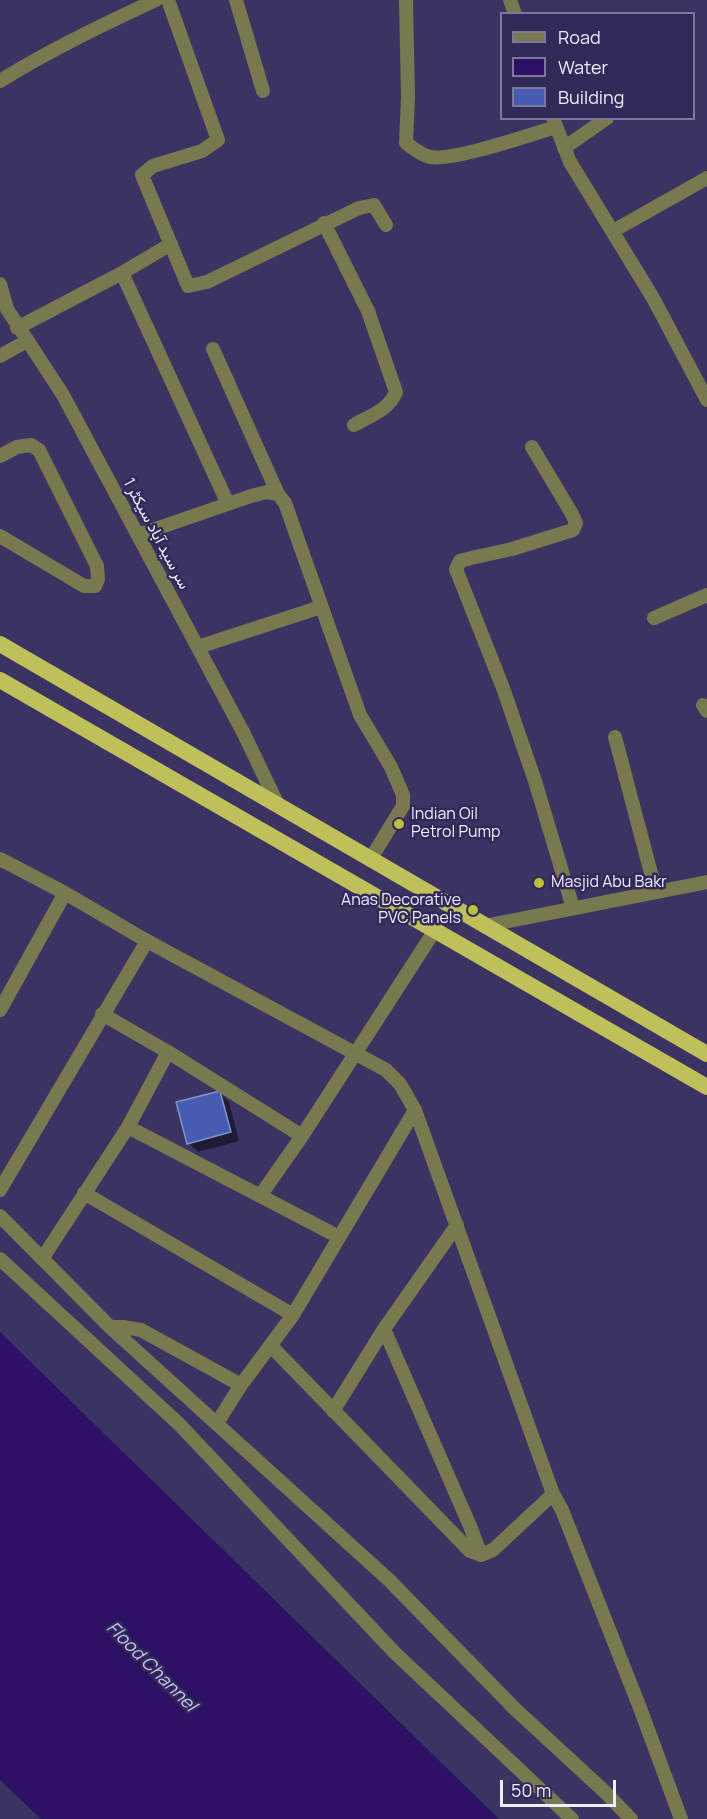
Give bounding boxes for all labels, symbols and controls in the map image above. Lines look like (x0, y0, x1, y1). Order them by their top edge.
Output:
legend (500, 12, 695, 120)
text: Road (558, 25, 601, 49)
text: Water (558, 55, 608, 79)
text: Building (558, 85, 624, 109)
street label: سر سید آباد سیکٹر 1 (119, 475, 193, 593)
place label: Indian Oil Petrol Pump (411, 805, 501, 843)
marker: Indian Oil Petrol Pump (392, 817, 406, 831)
place label: Masjid Abu Bakr (551, 873, 667, 893)
marker: Masjid Abu Bakr (532, 876, 546, 890)
place label: Anas Decorative PVC Panels (341, 891, 461, 929)
marker: Anas Decorative PVC Panels (466, 903, 480, 917)
water label: Flood Channel (101, 1617, 201, 1717)
scale bar (503, 1768, 618, 1806)
text: 50 m (511, 1778, 551, 1802)

